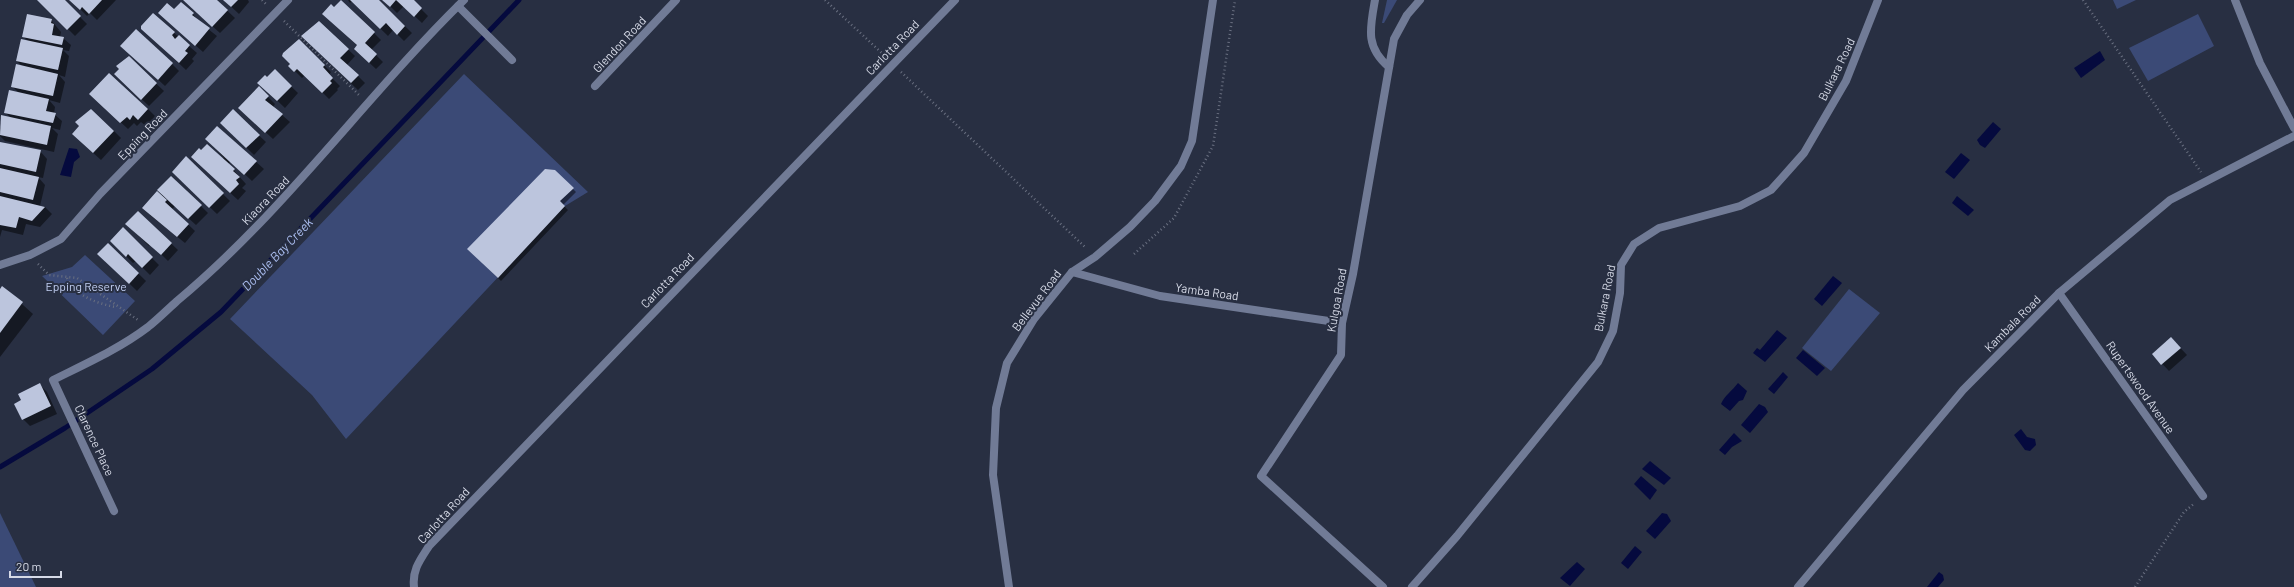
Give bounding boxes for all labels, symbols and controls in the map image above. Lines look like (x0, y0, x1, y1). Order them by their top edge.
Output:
street label: Glendon Road (590, 13, 648, 75)
street label: Carlotta Road (862, 17, 922, 77)
street label: Bulkara Road (1815, 35, 1857, 103)
street label: Epping Road (114, 106, 170, 162)
street label: Kiaora Road (238, 173, 292, 227)
water label: Double Bay Creek (238, 214, 316, 294)
street label: Carlotta Road (637, 250, 697, 310)
street label: Bulkara Road (1591, 263, 1617, 333)
street label: Bellevue Road (1008, 267, 1064, 333)
street label: Kulgoa Road (1324, 267, 1348, 333)
park label: Epping Reserve (45, 279, 127, 293)
street label: Yamba Road (1174, 280, 1240, 302)
street label: Kambala Road (1981, 292, 2043, 354)
street label: Rupertswood Avenue (2104, 338, 2178, 436)
street label: Clarence Place (72, 402, 118, 478)
street label: Carlotta Road (414, 484, 472, 546)
scale bar (10, 553, 61, 579)
text: 20 m (16, 559, 42, 573)

